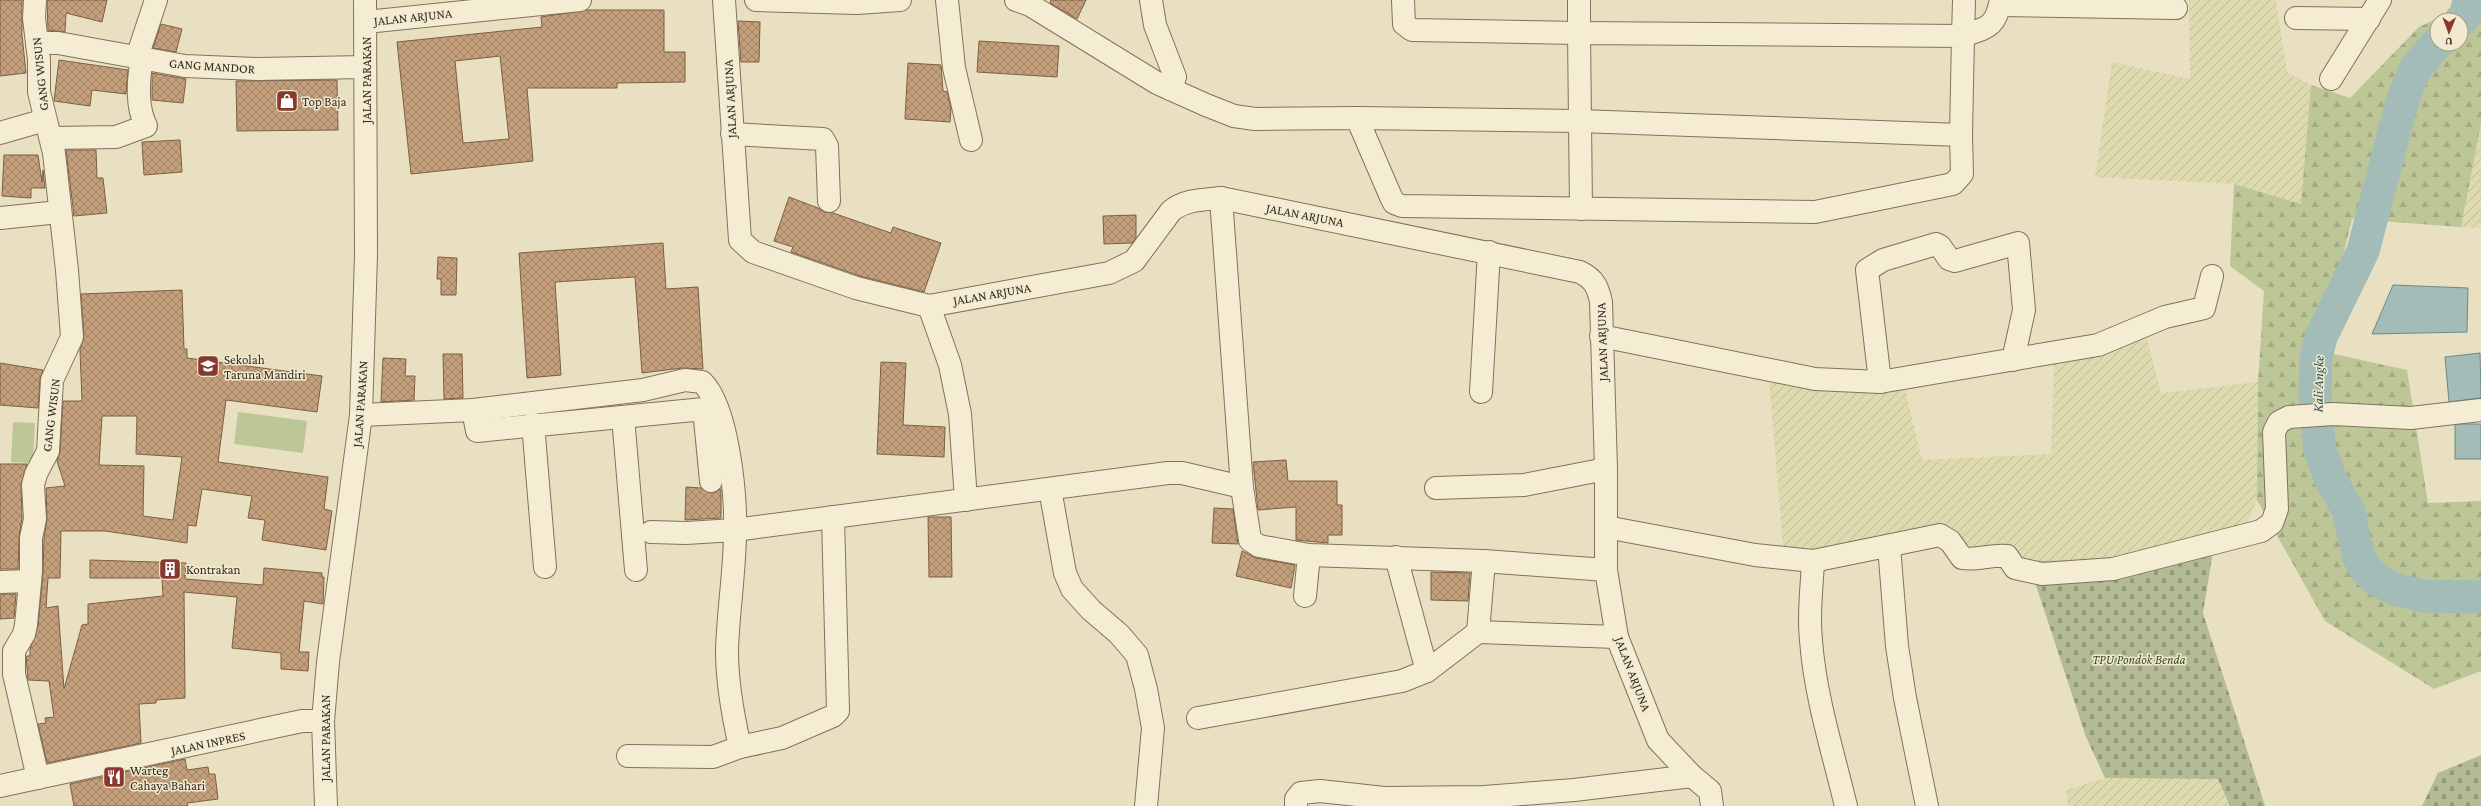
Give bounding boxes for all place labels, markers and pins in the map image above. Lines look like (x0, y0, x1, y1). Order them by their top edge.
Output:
shop icon: Top Baja (274, 88, 300, 114)
place label: Top Baja (302, 94, 347, 110)
place label: Sekolah Taruna Mandiri (224, 352, 306, 382)
school or university icon: Sekolah Taruna Mandiri (195, 353, 221, 379)
building icon: Kontrakan (157, 556, 183, 582)
place label: Kontrakan (186, 562, 241, 577)
place label: Warteg Cahaya Bahari (130, 763, 206, 793)
restaurant icon: Warteg Cahaya Bahari (101, 764, 127, 790)

